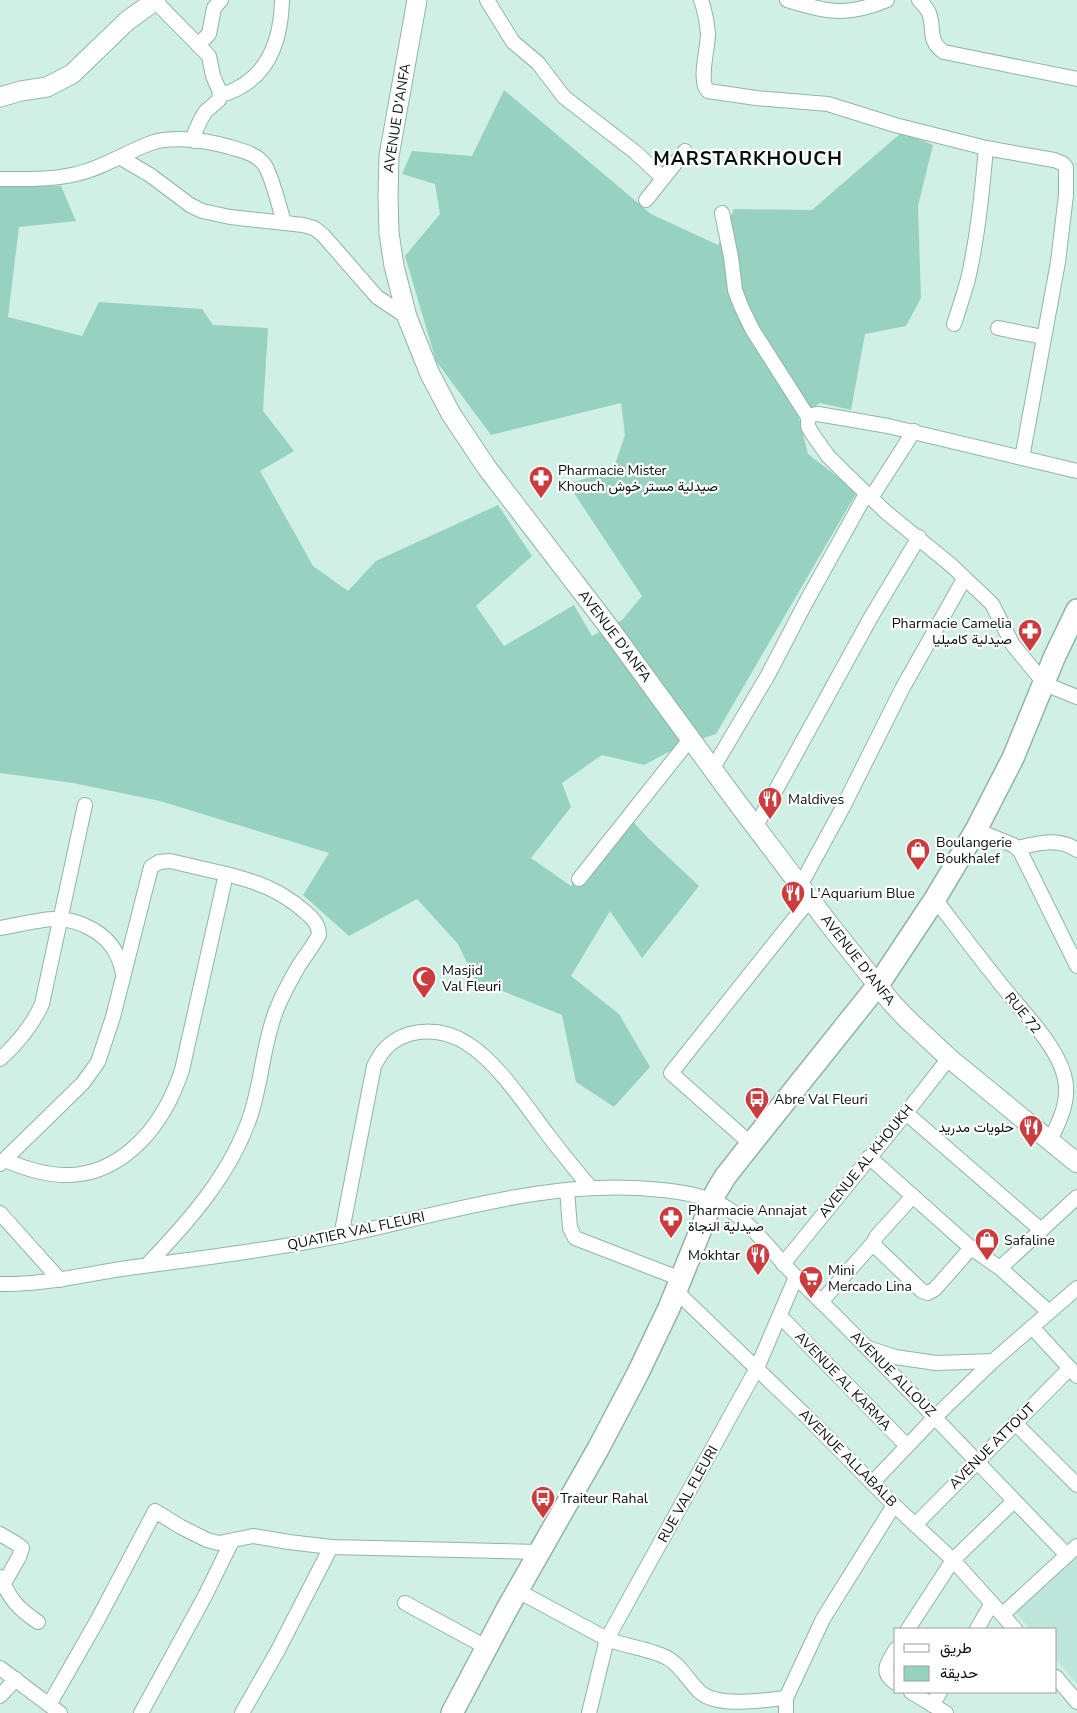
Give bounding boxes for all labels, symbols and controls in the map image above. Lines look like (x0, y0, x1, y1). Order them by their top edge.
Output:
street label: AVENUE D'ANFA (379, 62, 415, 174)
district label: MARSTARKHOUCH (653, 146, 843, 172)
place label: Pharmacie Mister Khouch صيدلية مستر خوش (558, 461, 718, 496)
pharmacy icon: Pharmacie Mister Khouch صيدلية مستر خوش (528, 465, 554, 499)
street label: AVENUE D'ANFA (574, 586, 656, 686)
place label: Pharmacie Camelia صيدلية كاميليا (892, 614, 1012, 649)
pharmacy icon: Pharmacie Camelia صيدلية كاميليا (1017, 618, 1043, 652)
restaurant icon: Maldives (757, 786, 783, 820)
place label: Maldives (788, 790, 844, 809)
place label: Boulangerie Boukhalef (936, 833, 1012, 868)
shop icon: Boulangerie Boukhalef (905, 837, 931, 871)
restaurant icon: L'Aquarium Blue (780, 880, 806, 914)
place label: L'Aquarium Blue (810, 884, 915, 903)
street label: AVENUE D'ANFA (816, 911, 900, 1009)
place label: Masjid Val Fleuri (441, 961, 501, 996)
mosque icon: Masjid Val Fleuri (411, 965, 437, 999)
street label: RUE 72 (1000, 988, 1046, 1038)
bus stop icon: Abre Val Fleuri (744, 1086, 770, 1120)
place label: Abre Val Fleuri (774, 1090, 868, 1109)
street label: AVENUE AL KHOUKH (814, 1100, 918, 1222)
restaurant icon: حلويات مدريد (1018, 1114, 1044, 1148)
place label: حلويات مدريد (939, 1118, 1014, 1137)
place label: Pharmacie Annajat صيدلية النجاة (688, 1201, 807, 1236)
pharmacy icon: Pharmacie Annajat صيدلية النجاة (658, 1205, 684, 1239)
street label: QUATIER VAL FLEURI (286, 1207, 426, 1255)
shop icon: Safaline (974, 1227, 1000, 1261)
place label: Safaline (1004, 1231, 1055, 1250)
restaurant icon: Mokhtar (745, 1242, 771, 1276)
place label: Mokhtar (688, 1246, 740, 1265)
place label: Mini Mercado Lina (828, 1261, 912, 1296)
supermarket icon: Mini Mercado Lina (798, 1265, 824, 1299)
street label: AVENUE AL KARMA (791, 1327, 895, 1435)
street label: AVENUE ALLOUZ (846, 1327, 940, 1421)
street label: AVENUE ATTOUT (945, 1398, 1040, 1493)
street label: AVENUE ALLABALB (795, 1405, 901, 1511)
street label: RUE VAL FLEURI (653, 1442, 723, 1546)
bus stop icon: Traiteur Rahal (530, 1485, 556, 1519)
place label: Traiteur Rahal (560, 1489, 649, 1508)
legend (894, 1628, 1057, 1693)
text: طريق (940, 1638, 972, 1658)
text: حديقة (940, 1663, 978, 1683)

